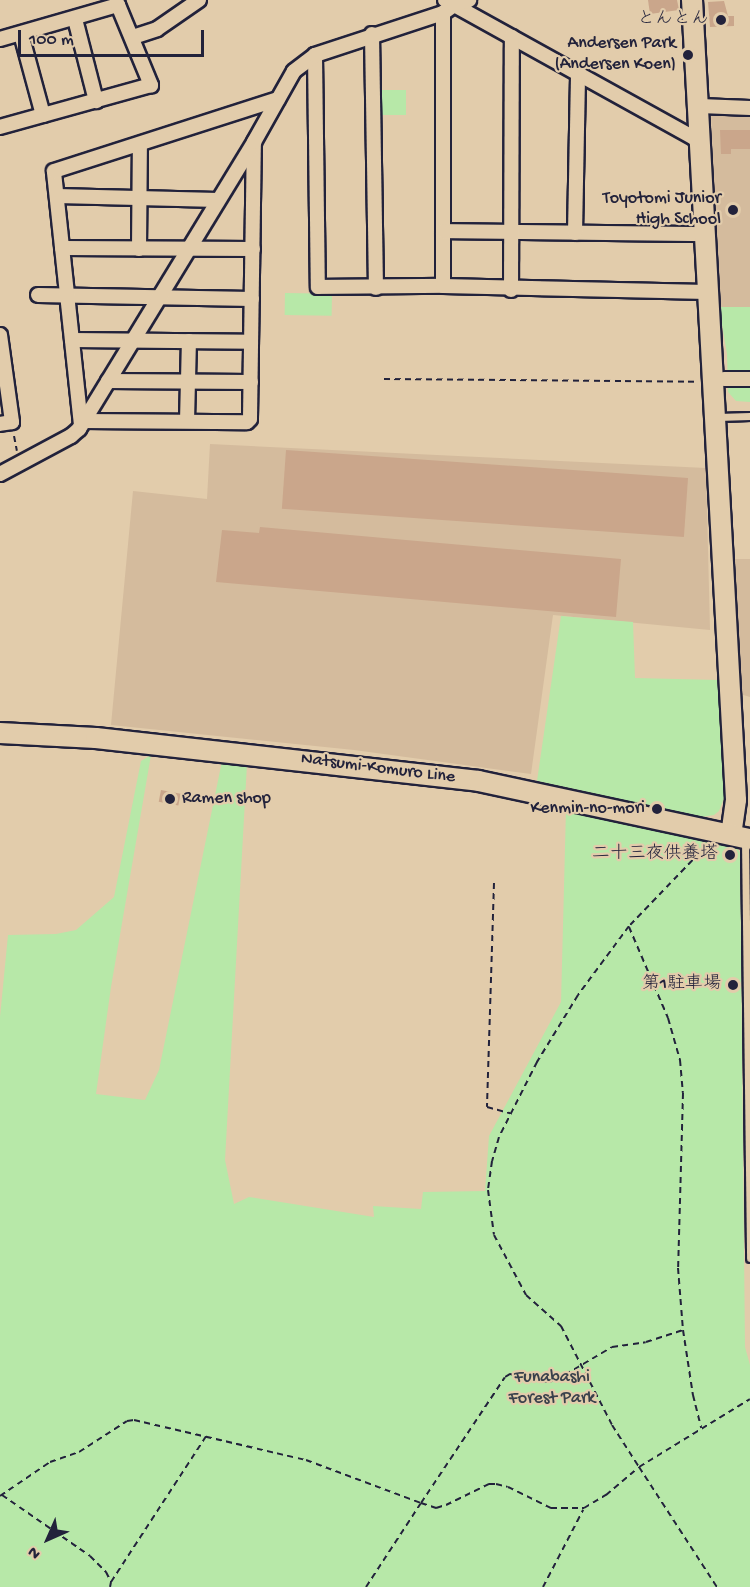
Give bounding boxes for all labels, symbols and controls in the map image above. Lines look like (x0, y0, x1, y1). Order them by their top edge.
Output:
place label: とんとん (637, 9, 709, 31)
marker: とんとん (714, 13, 728, 27)
scale bar (21, 18, 207, 56)
text: 100 m (29, 30, 74, 51)
place label: Andersen Park (Andersen Koen) (555, 34, 676, 76)
marker: Andersen Park (Andersen Koen) (681, 48, 695, 62)
place label: Toyotomi Junior High School (603, 189, 721, 232)
marker: Toyotomi Junior High School (726, 203, 740, 217)
street label: Natsumi-Komuro Line (300, 749, 456, 789)
place label: Ramen shop (182, 788, 271, 810)
marker: Ramen shop (163, 792, 177, 806)
place label: Kenmin-no-mori (530, 798, 645, 820)
marker: Kenmin-no-mori (650, 802, 664, 816)
place label: 二十三夜供養塔 (592, 844, 718, 866)
marker: 二十三夜供養塔 (723, 848, 737, 862)
place label: 第1駐車場 (642, 974, 721, 996)
marker: 第1駐車場 (726, 978, 740, 992)
park label: Funabashi Forest Park (509, 1368, 595, 1410)
north arrow (18, 1509, 78, 1569)
text: N (25, 1542, 45, 1563)

